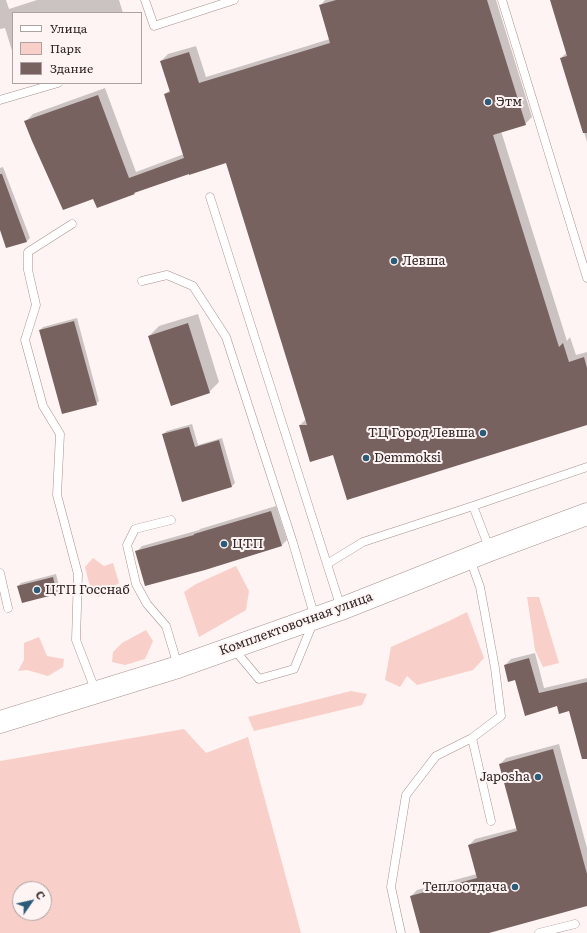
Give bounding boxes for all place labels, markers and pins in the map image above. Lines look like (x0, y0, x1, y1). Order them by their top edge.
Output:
place label: Этм (496, 94, 522, 110)
marker: Этм (483, 97, 493, 107)
place label: Левша (402, 253, 445, 269)
marker: Левша (389, 256, 399, 266)
place label: ТЦ Город Левша (368, 425, 475, 441)
marker: ТЦ Город Левша (478, 428, 488, 438)
place label: Demmoksi (374, 450, 441, 466)
marker: Demmoksi (361, 453, 371, 463)
place label: ЦТП (232, 536, 263, 552)
marker: ЦТП (219, 539, 229, 549)
place label: ЦТП Госснаб (45, 582, 130, 598)
marker: ЦТП Госснаб (32, 585, 42, 595)
place label: Japosha (479, 769, 530, 785)
marker: Japosha (533, 772, 543, 782)
place label: Теплоотдача (422, 879, 507, 895)
marker: Теплоотдача (510, 882, 520, 892)

